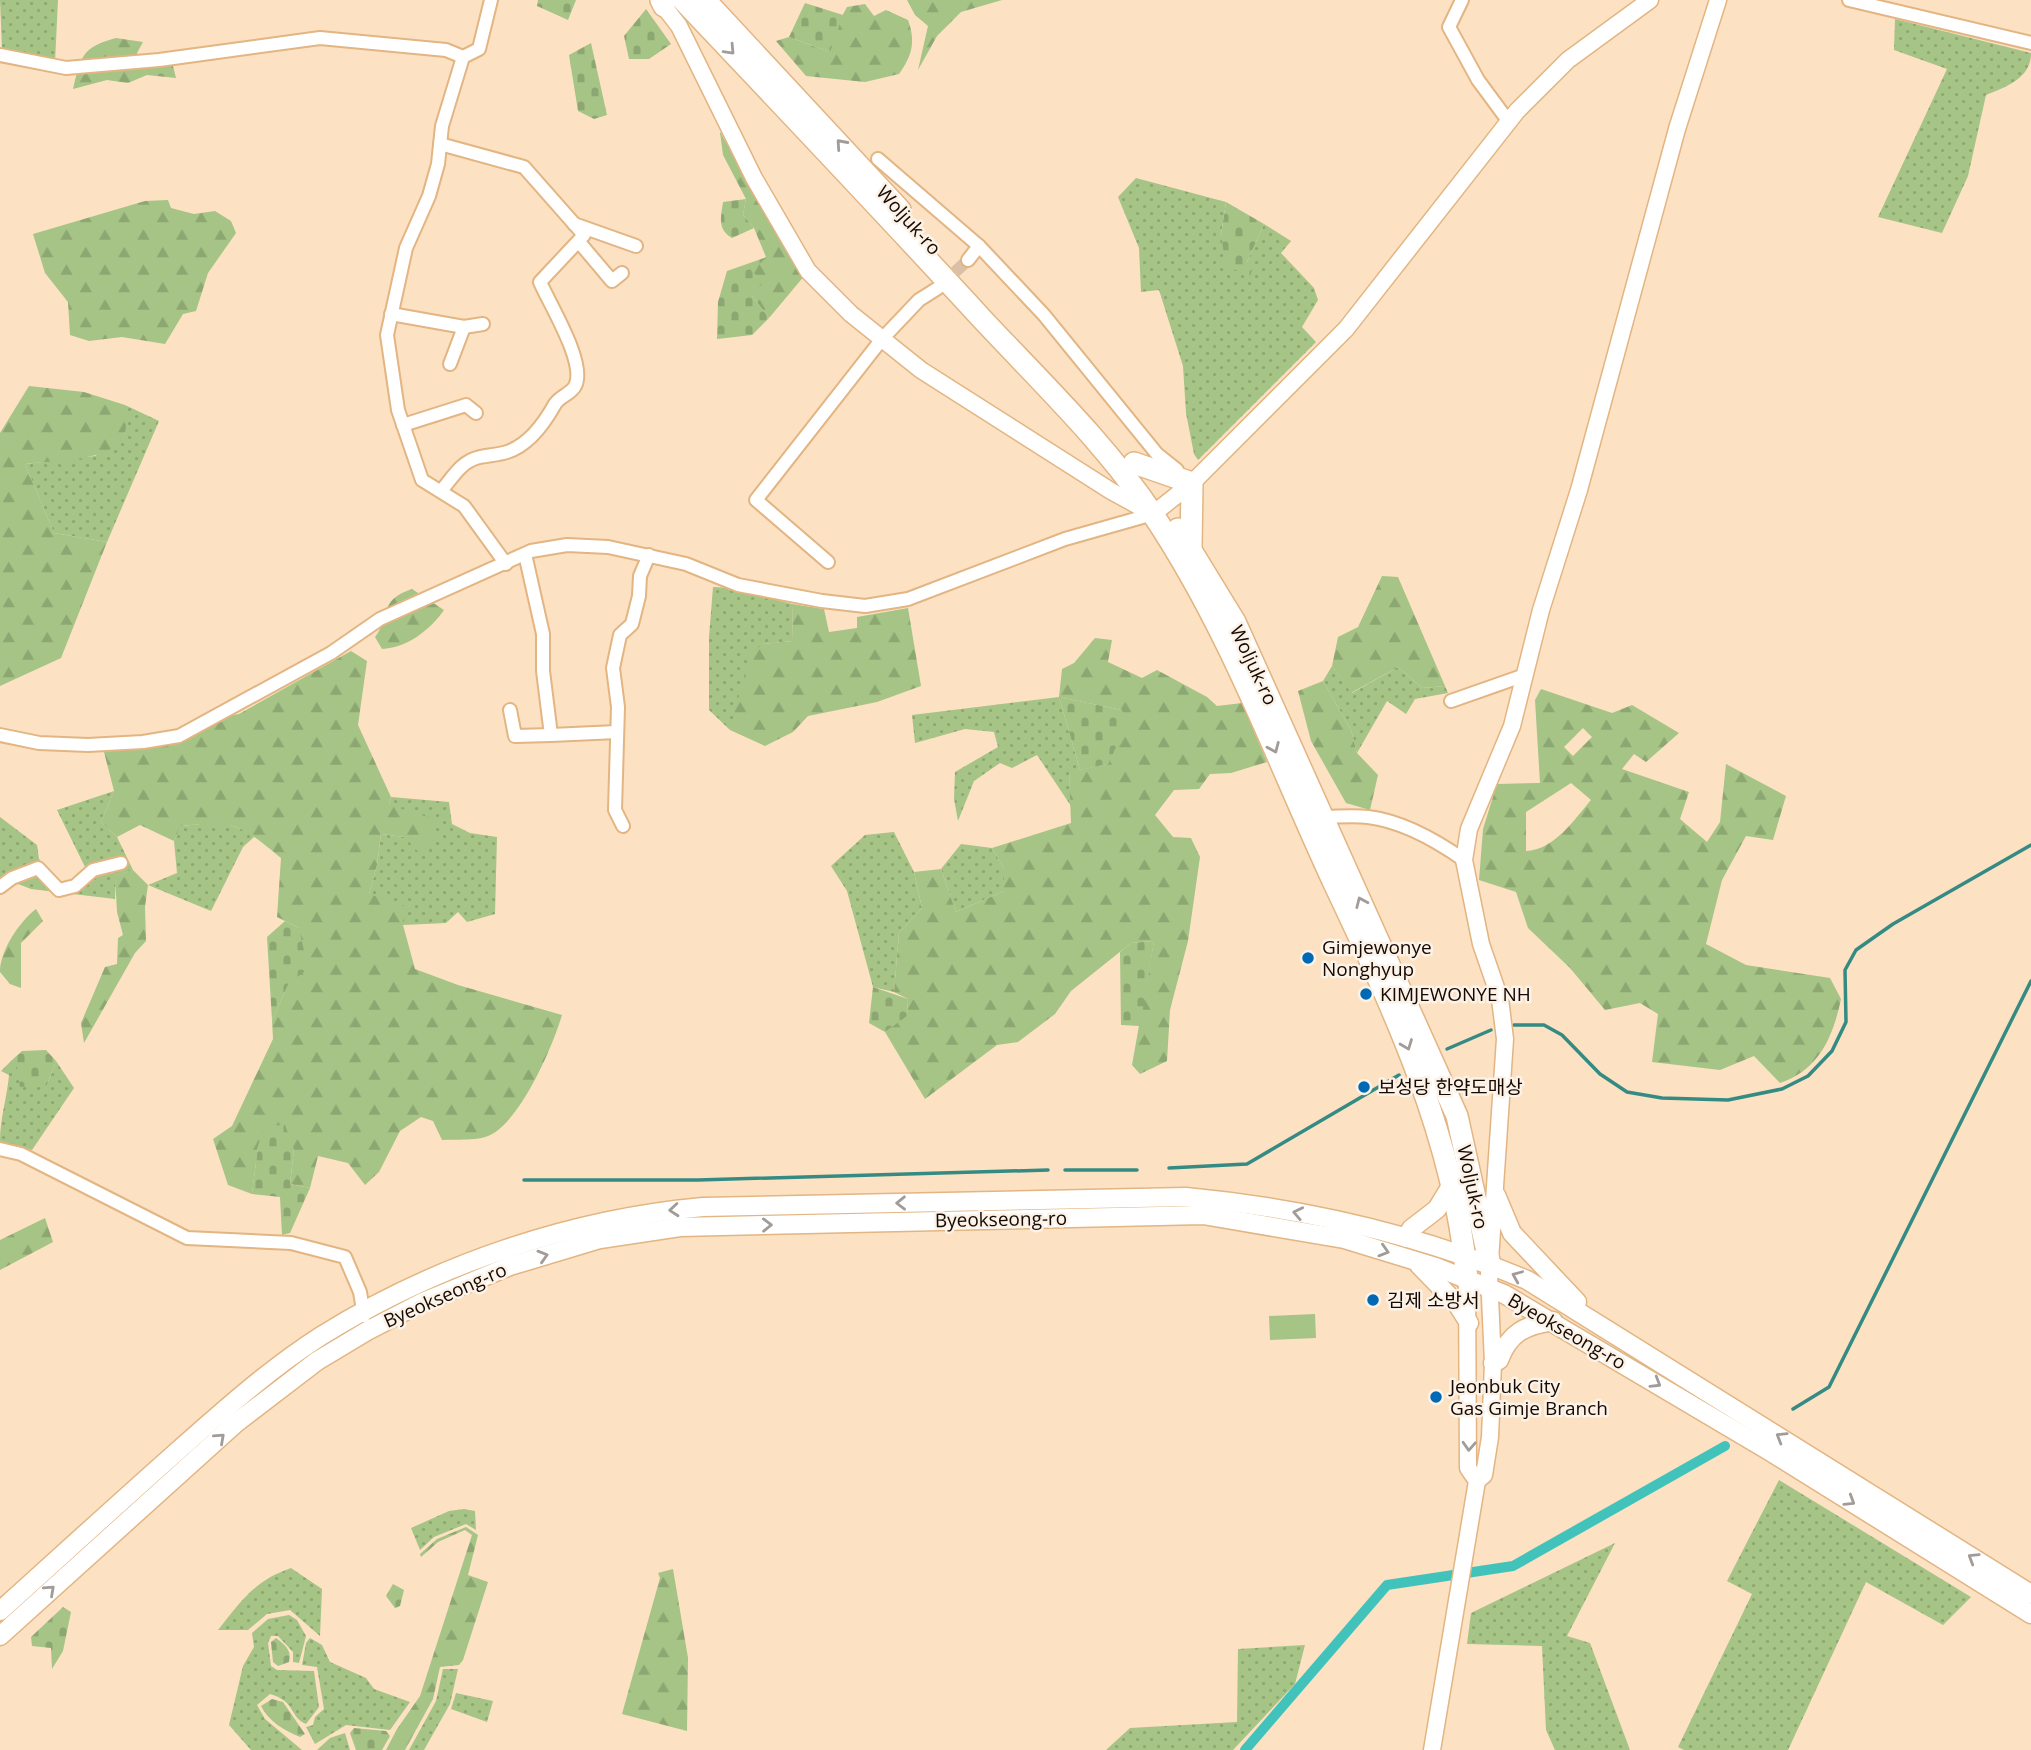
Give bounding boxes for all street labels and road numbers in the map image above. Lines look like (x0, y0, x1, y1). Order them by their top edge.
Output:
street label: Woljuk-ro (871, 180, 947, 260)
street label: Woljuk-ro (1224, 621, 1284, 709)
street label: Woljuk-ro (1451, 1142, 1495, 1232)
street label: Byeokseong-ro (935, 1205, 1067, 1233)
street label: Byeokseong-ro (379, 1256, 511, 1334)
street label: Byeokseong-ro (1503, 1287, 1631, 1375)

